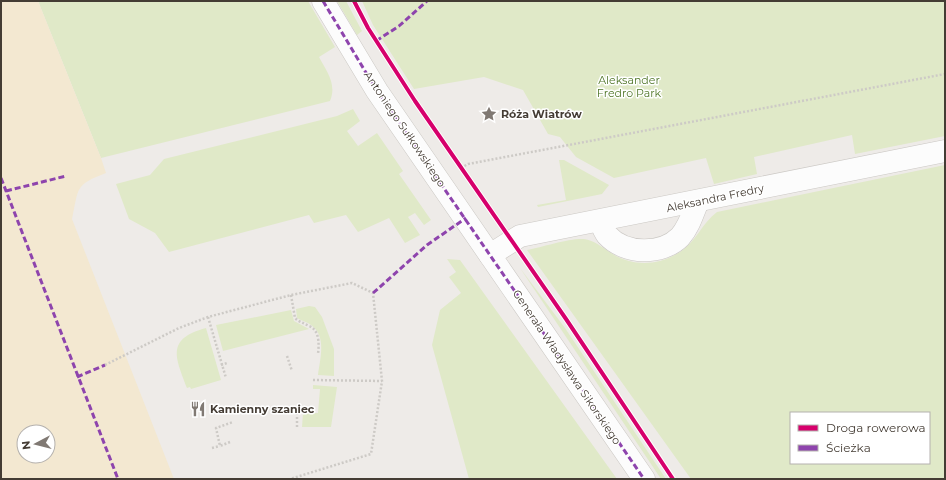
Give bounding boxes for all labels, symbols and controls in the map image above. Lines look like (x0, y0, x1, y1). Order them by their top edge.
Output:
street label: Antoniego Sułkowskiego (361, 68, 449, 190)
park label: Aleksander Fredro Park (597, 73, 662, 100)
place icon: Róża Wiatrów (480, 105, 498, 123)
place label: Róża Wiatrów (501, 107, 582, 121)
street label: Aleksandra Fredry (665, 181, 765, 215)
street label: Generała Władysława Sikorskiego (510, 287, 624, 447)
restaurant icon: Kamienny szaniec (189, 400, 207, 418)
place label: Kamienny szaniec (210, 402, 315, 416)
legend (790, 412, 930, 464)
text: Droga rowerowa (826, 420, 926, 435)
north arrow (16, 424, 56, 464)
text: N (19, 440, 34, 450)
text: Ścieżka (826, 440, 871, 455)

